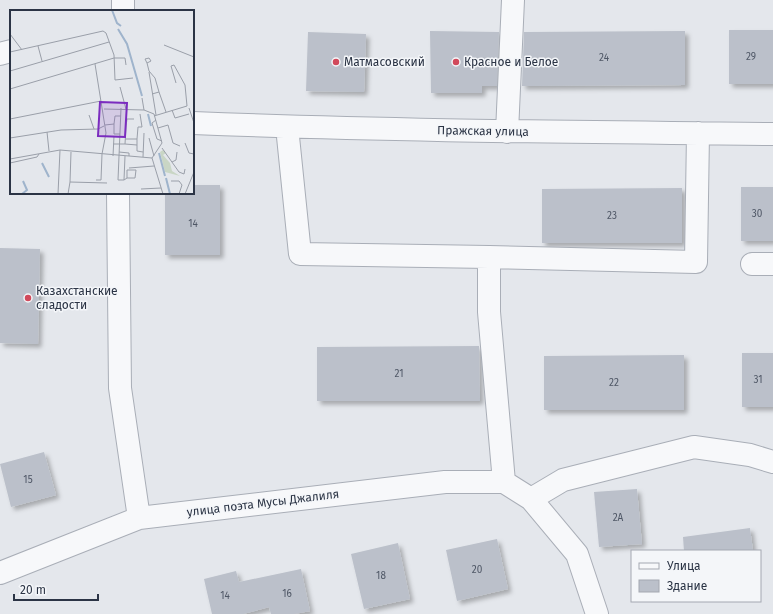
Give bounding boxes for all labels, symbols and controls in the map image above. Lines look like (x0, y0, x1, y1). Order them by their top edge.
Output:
inset map (10, 10, 194, 194)
house number: 29 (746, 51, 756, 63)
house number: 24 (599, 52, 610, 64)
place label: Матмасовский (344, 55, 425, 69)
place label: Красное и Белое (464, 55, 558, 69)
marker: Матмасовский (331, 57, 341, 67)
marker: Красное и Белое (451, 57, 461, 67)
street label: Пражская улица (437, 123, 529, 139)
house number: 30 (752, 208, 763, 220)
house number: 23 (607, 210, 617, 222)
house number: 14 (188, 218, 199, 230)
place label: Казахстанские сладости (36, 284, 118, 312)
marker: Казахстанские сладости (23, 293, 33, 303)
house number: 21 (394, 368, 404, 380)
house number: 31 (753, 374, 763, 386)
house number: 22 (609, 377, 619, 389)
house number: 15 (23, 474, 33, 486)
street label: улица поэта Мусы Джалиля (186, 487, 340, 519)
house number: 2А (613, 512, 624, 524)
legend (631, 550, 761, 602)
text: Улица (667, 559, 701, 573)
house number: 20 (472, 564, 483, 576)
house number: 18 (376, 570, 386, 582)
scale bar (14, 576, 98, 602)
text: Здание (667, 579, 707, 593)
text: 20 m (20, 583, 46, 597)
house number: 16 (282, 588, 292, 600)
house number: 14 (220, 590, 231, 602)

